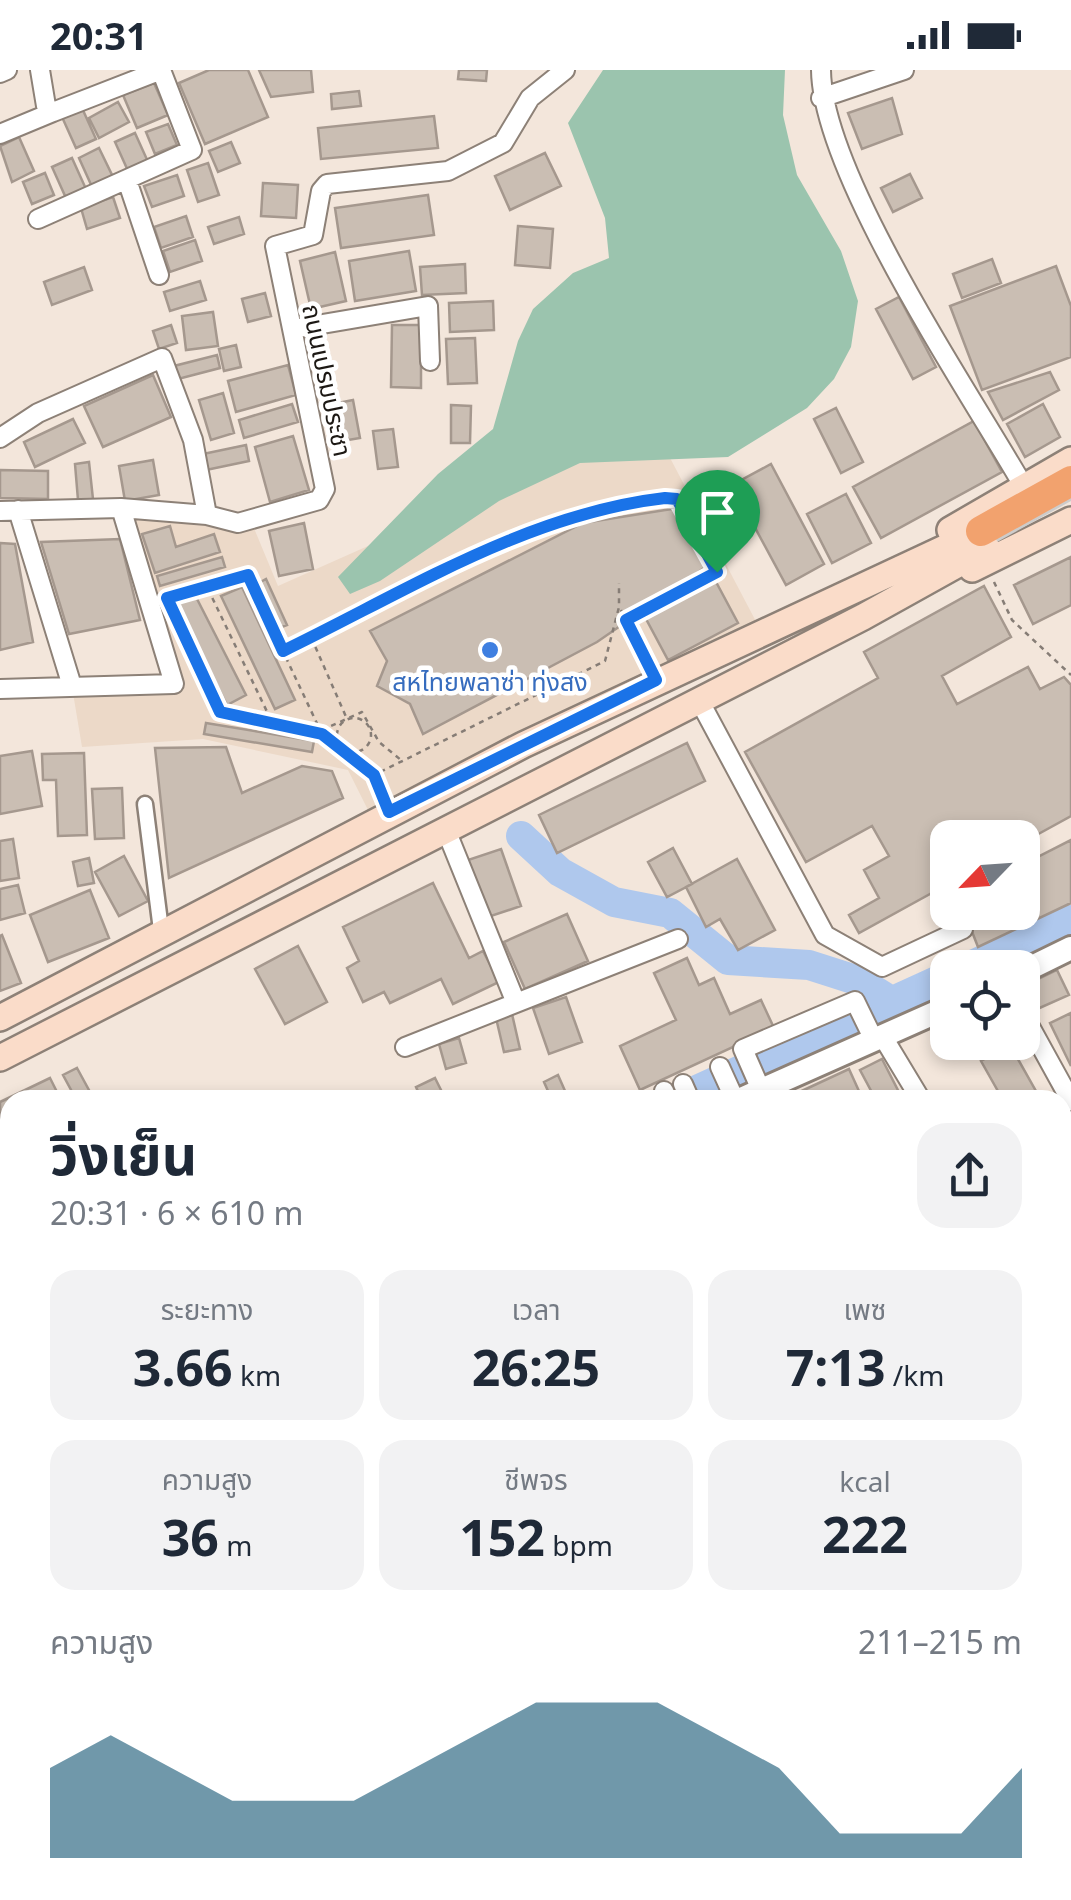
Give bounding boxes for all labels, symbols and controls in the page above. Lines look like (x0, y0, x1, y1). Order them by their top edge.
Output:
text: 20:31 (50, 9, 148, 61)
street label: ถนนเปรมประชา (295, 301, 361, 459)
pin (675, 470, 760, 573)
icon: arrive (690, 485, 745, 540)
marker: สหไทยพลาซ่า ทุ่งสง (479, 639, 501, 661)
place label: สหไทยพลาซ่า ทุ่งสง (392, 664, 588, 698)
north arrow (930, 820, 1040, 930)
map controls (930, 820, 1040, 1060)
button: locate (930, 950, 1040, 1060)
text: วิ่งเย็น (50, 1116, 197, 1191)
button: share (917, 1123, 1022, 1228)
text: 20:31 · 6 × 610 m (50, 1191, 303, 1234)
text: ระยะทาง (161, 1290, 253, 1328)
text: เวลา (511, 1290, 561, 1328)
text: เพซ (844, 1290, 886, 1328)
text: 3.66 (133, 1333, 233, 1401)
text: 26:25 (472, 1333, 600, 1401)
text: 7:13 (786, 1333, 886, 1401)
text: km (233, 1356, 281, 1394)
text: /km (886, 1356, 944, 1394)
text: ความสูง (162, 1460, 252, 1498)
text: ชีพจร (504, 1460, 568, 1498)
text: kcal (839, 1462, 891, 1500)
text: 222 (822, 1500, 908, 1568)
text: 36 (162, 1503, 219, 1571)
text: 152 (459, 1503, 545, 1571)
text: m (219, 1526, 252, 1564)
text: bpm (545, 1526, 613, 1564)
text: ความสูง (50, 1620, 154, 1663)
text: 211–215 m (858, 1620, 1022, 1663)

